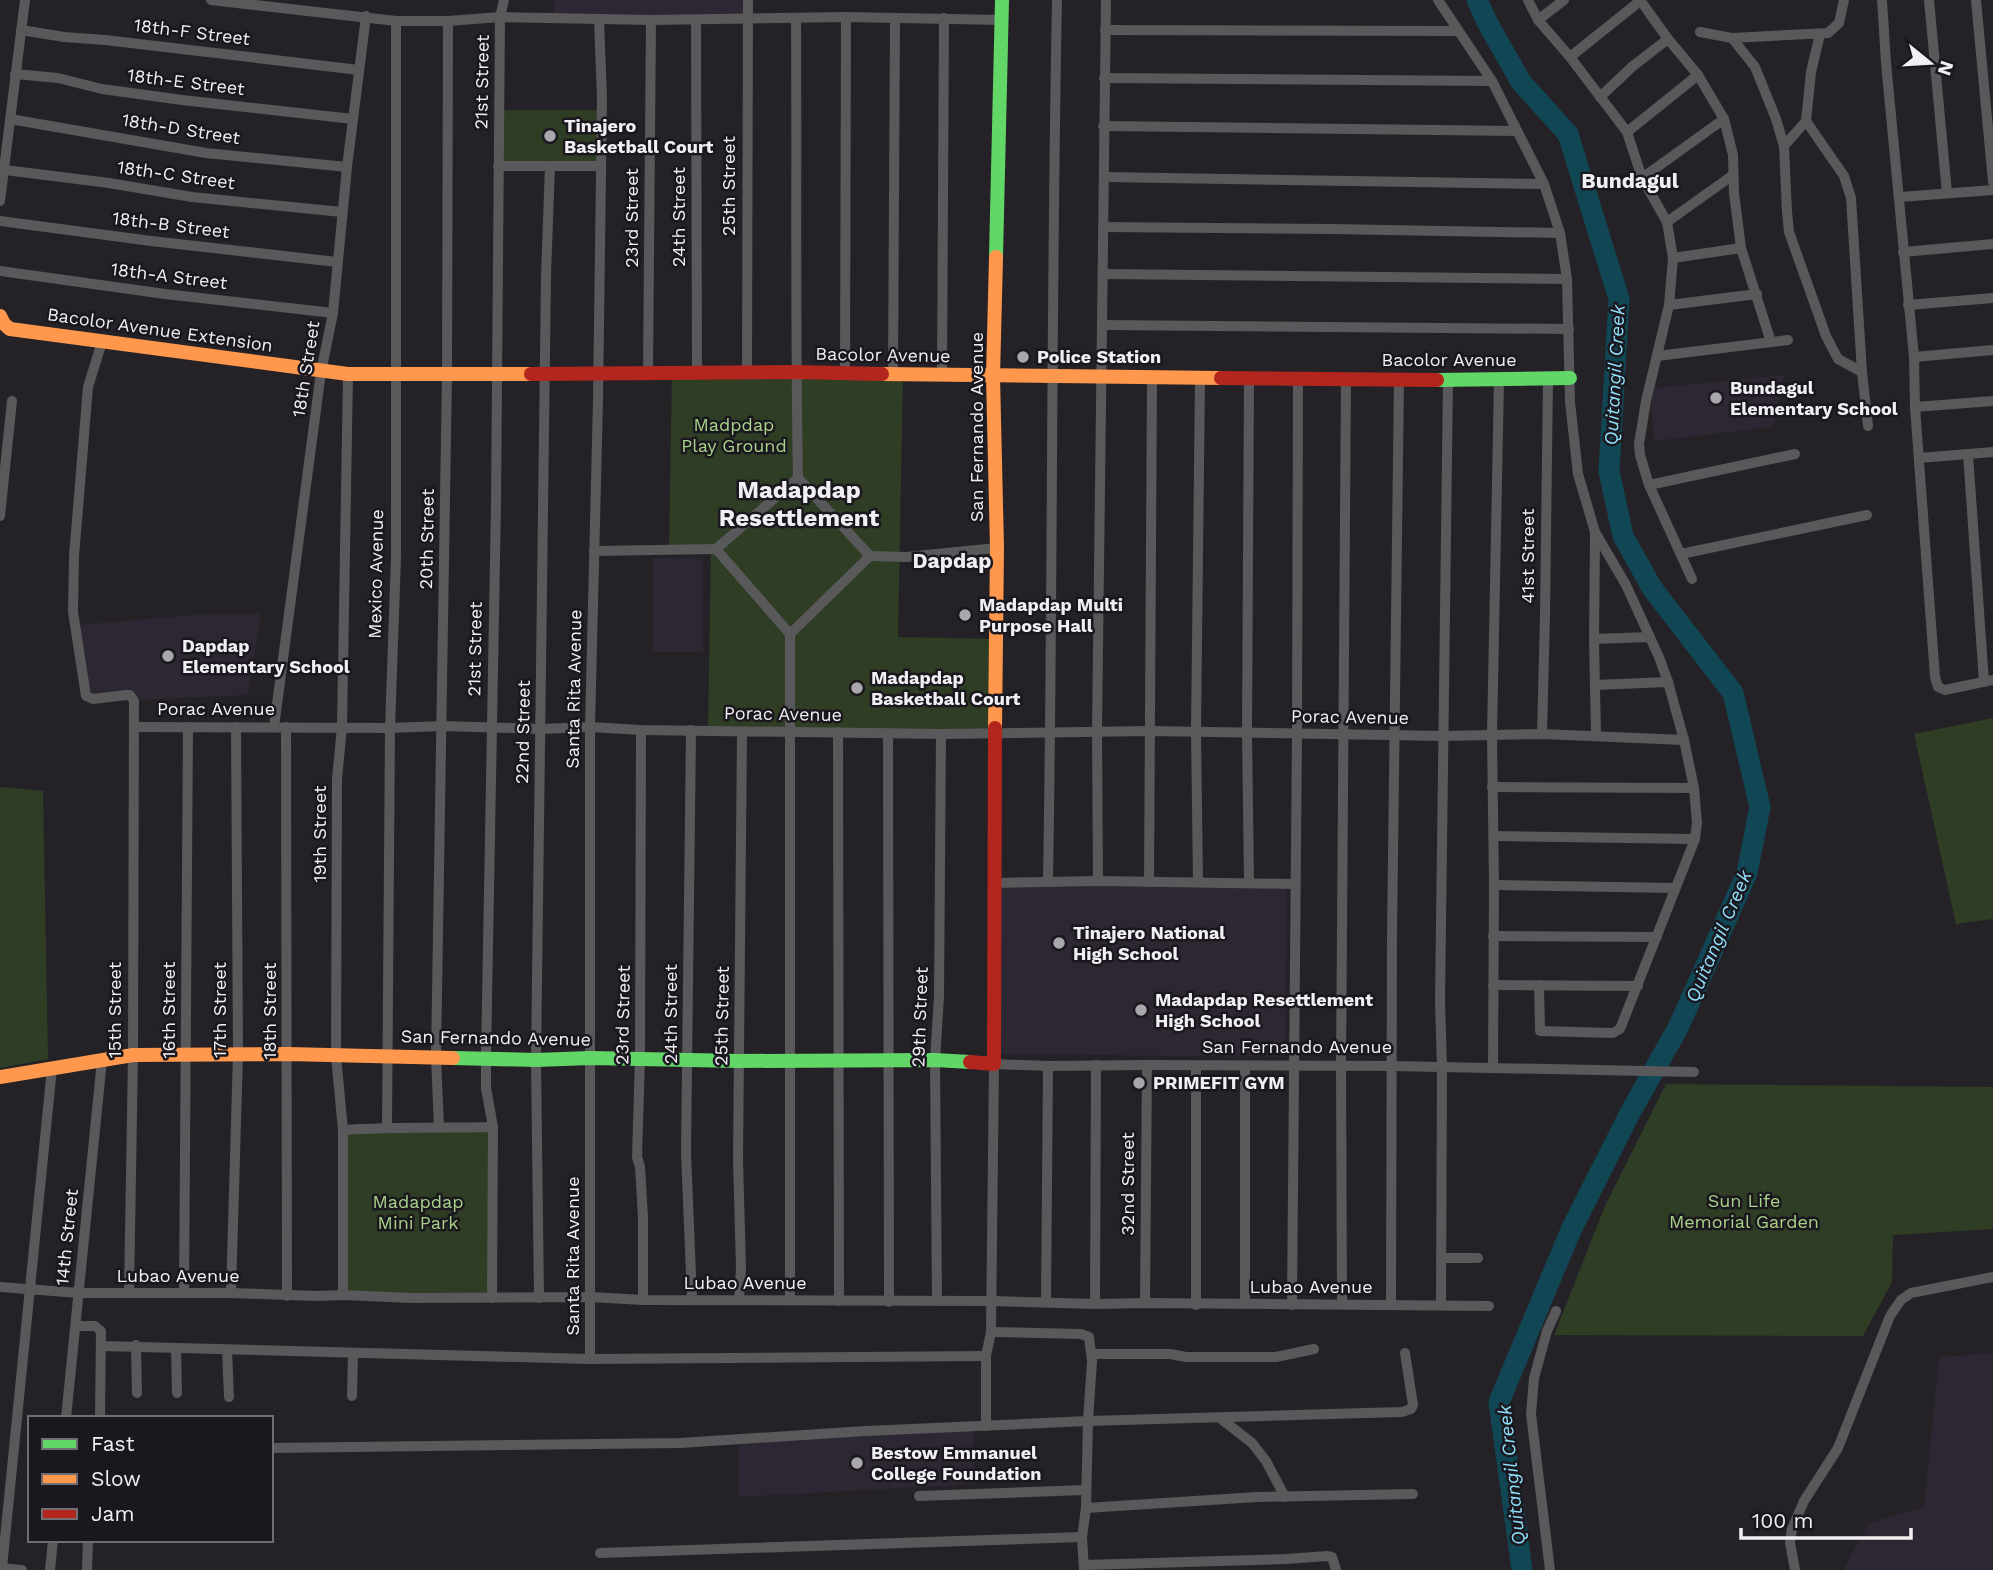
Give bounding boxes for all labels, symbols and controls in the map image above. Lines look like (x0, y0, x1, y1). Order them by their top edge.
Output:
street label: 18th-F Street (133, 14, 252, 49)
north arrow (1895, 28, 1965, 98)
street label: 21st Street (470, 34, 493, 130)
text: N (1933, 58, 1959, 78)
street label: 18th-E Street (126, 64, 246, 99)
street label: 18th-D Street (121, 109, 242, 148)
place label: Tinajero Basketball Court (564, 115, 713, 157)
marker: Tinajero Basketball Court (542, 128, 558, 144)
street label: 25th Street (718, 136, 739, 236)
street label: 18th-C Street (116, 156, 237, 193)
street label: 24th Street (668, 167, 689, 267)
street label: 23rd Street (621, 168, 642, 268)
district label: Bundagul (1581, 168, 1679, 193)
street label: 18th-B Street (111, 207, 231, 242)
street label: 18th-A Street (110, 258, 229, 293)
street label: Bacolor Avenue Extension (46, 303, 274, 356)
water label: Quitangil Creek (1599, 303, 1630, 446)
street label: 18th Street (288, 319, 324, 419)
street label: San Fernando Avenue (966, 332, 987, 522)
street label: Bacolor Avenue (815, 343, 951, 366)
place label: Police Station (1037, 346, 1161, 367)
marker: Police Station (1015, 349, 1031, 365)
street label: Bacolor Avenue (1381, 349, 1517, 370)
place label: Bundagul Elementary School (1730, 377, 1898, 419)
marker: Bundagul Elementary School (1708, 390, 1724, 406)
park label: Madpdap Play Ground (681, 414, 787, 456)
district label: Madapdap Resettlement (719, 476, 880, 532)
street label: 20th Street (415, 488, 438, 590)
street label: 41st Street (1517, 508, 1538, 604)
street label: Mexico Avenue (364, 509, 387, 639)
district label: Dapdap (913, 548, 991, 573)
place label: Madapdap Multi Purpose Hall (979, 594, 1123, 636)
street label: 21st Street (463, 601, 486, 697)
marker: Madapdap Multi Purpose Hall (957, 607, 973, 623)
street label: Santa Rita Avenue (562, 609, 585, 769)
place label: Dapdap Elementary School (182, 635, 350, 677)
marker: Dapdap Elementary School (160, 648, 176, 664)
place label: Madapdap Basketball Court (871, 667, 1020, 709)
street label: 22nd Street (511, 679, 534, 784)
marker: Madapdap Basketball Court (849, 680, 865, 696)
street label: Porac Avenue (157, 698, 275, 719)
street label: Porac Avenue (724, 702, 842, 725)
street label: Porac Avenue (1291, 705, 1409, 728)
street label: 19th Street (309, 785, 330, 883)
water label: Quitangil Creek (1680, 866, 1757, 1006)
place label: Tinajero National High School (1073, 922, 1225, 964)
marker: Tinajero National High School (1051, 935, 1067, 951)
street label: 15th Street (104, 961, 125, 1058)
street label: 16th Street (158, 961, 179, 1058)
street label: 17th Street (209, 961, 230, 1058)
street label: 18th Street (259, 962, 280, 1060)
street label: 24th Street (660, 964, 681, 1064)
street label: 23rd Street (611, 965, 634, 1065)
street label: 25th Street (710, 965, 733, 1066)
street label: 29th Street (907, 966, 932, 1068)
place label: Madapdap Resettlement High School (1155, 989, 1373, 1031)
marker: Madapdap Resettlement High School (1133, 1002, 1149, 1018)
street label: San Fernando Avenue (401, 1025, 591, 1050)
street label: San Fernando Avenue (1202, 1036, 1392, 1057)
place label: PRIMEFIT GYM (1153, 1072, 1285, 1093)
marker: PRIMEFIT GYM (1131, 1075, 1147, 1091)
street label: 32nd Street (1117, 1132, 1138, 1236)
street label: Santa Rita Avenue (562, 1176, 583, 1336)
street label: 14th Street (51, 1187, 82, 1286)
park label: Sun Life Memorial Garden (1669, 1190, 1819, 1232)
park label: Madapdap Mini Park (373, 1191, 463, 1233)
street label: Lubao Avenue (116, 1265, 240, 1286)
street label: Lubao Avenue (683, 1272, 807, 1293)
street label: Lubao Avenue (1249, 1276, 1373, 1297)
water label: Quitangil Creek (1493, 1403, 1530, 1546)
legend (28, 1416, 273, 1542)
text: Fast (91, 1431, 135, 1456)
place label: Bestow Emmanuel College Foundation (871, 1442, 1041, 1484)
marker: Bestow Emmanuel College Foundation (849, 1455, 865, 1471)
text: Slow (91, 1466, 141, 1491)
scale bar (1741, 1496, 1911, 1540)
text: Jam (91, 1501, 134, 1526)
text: 100 m (1752, 1508, 1814, 1533)

